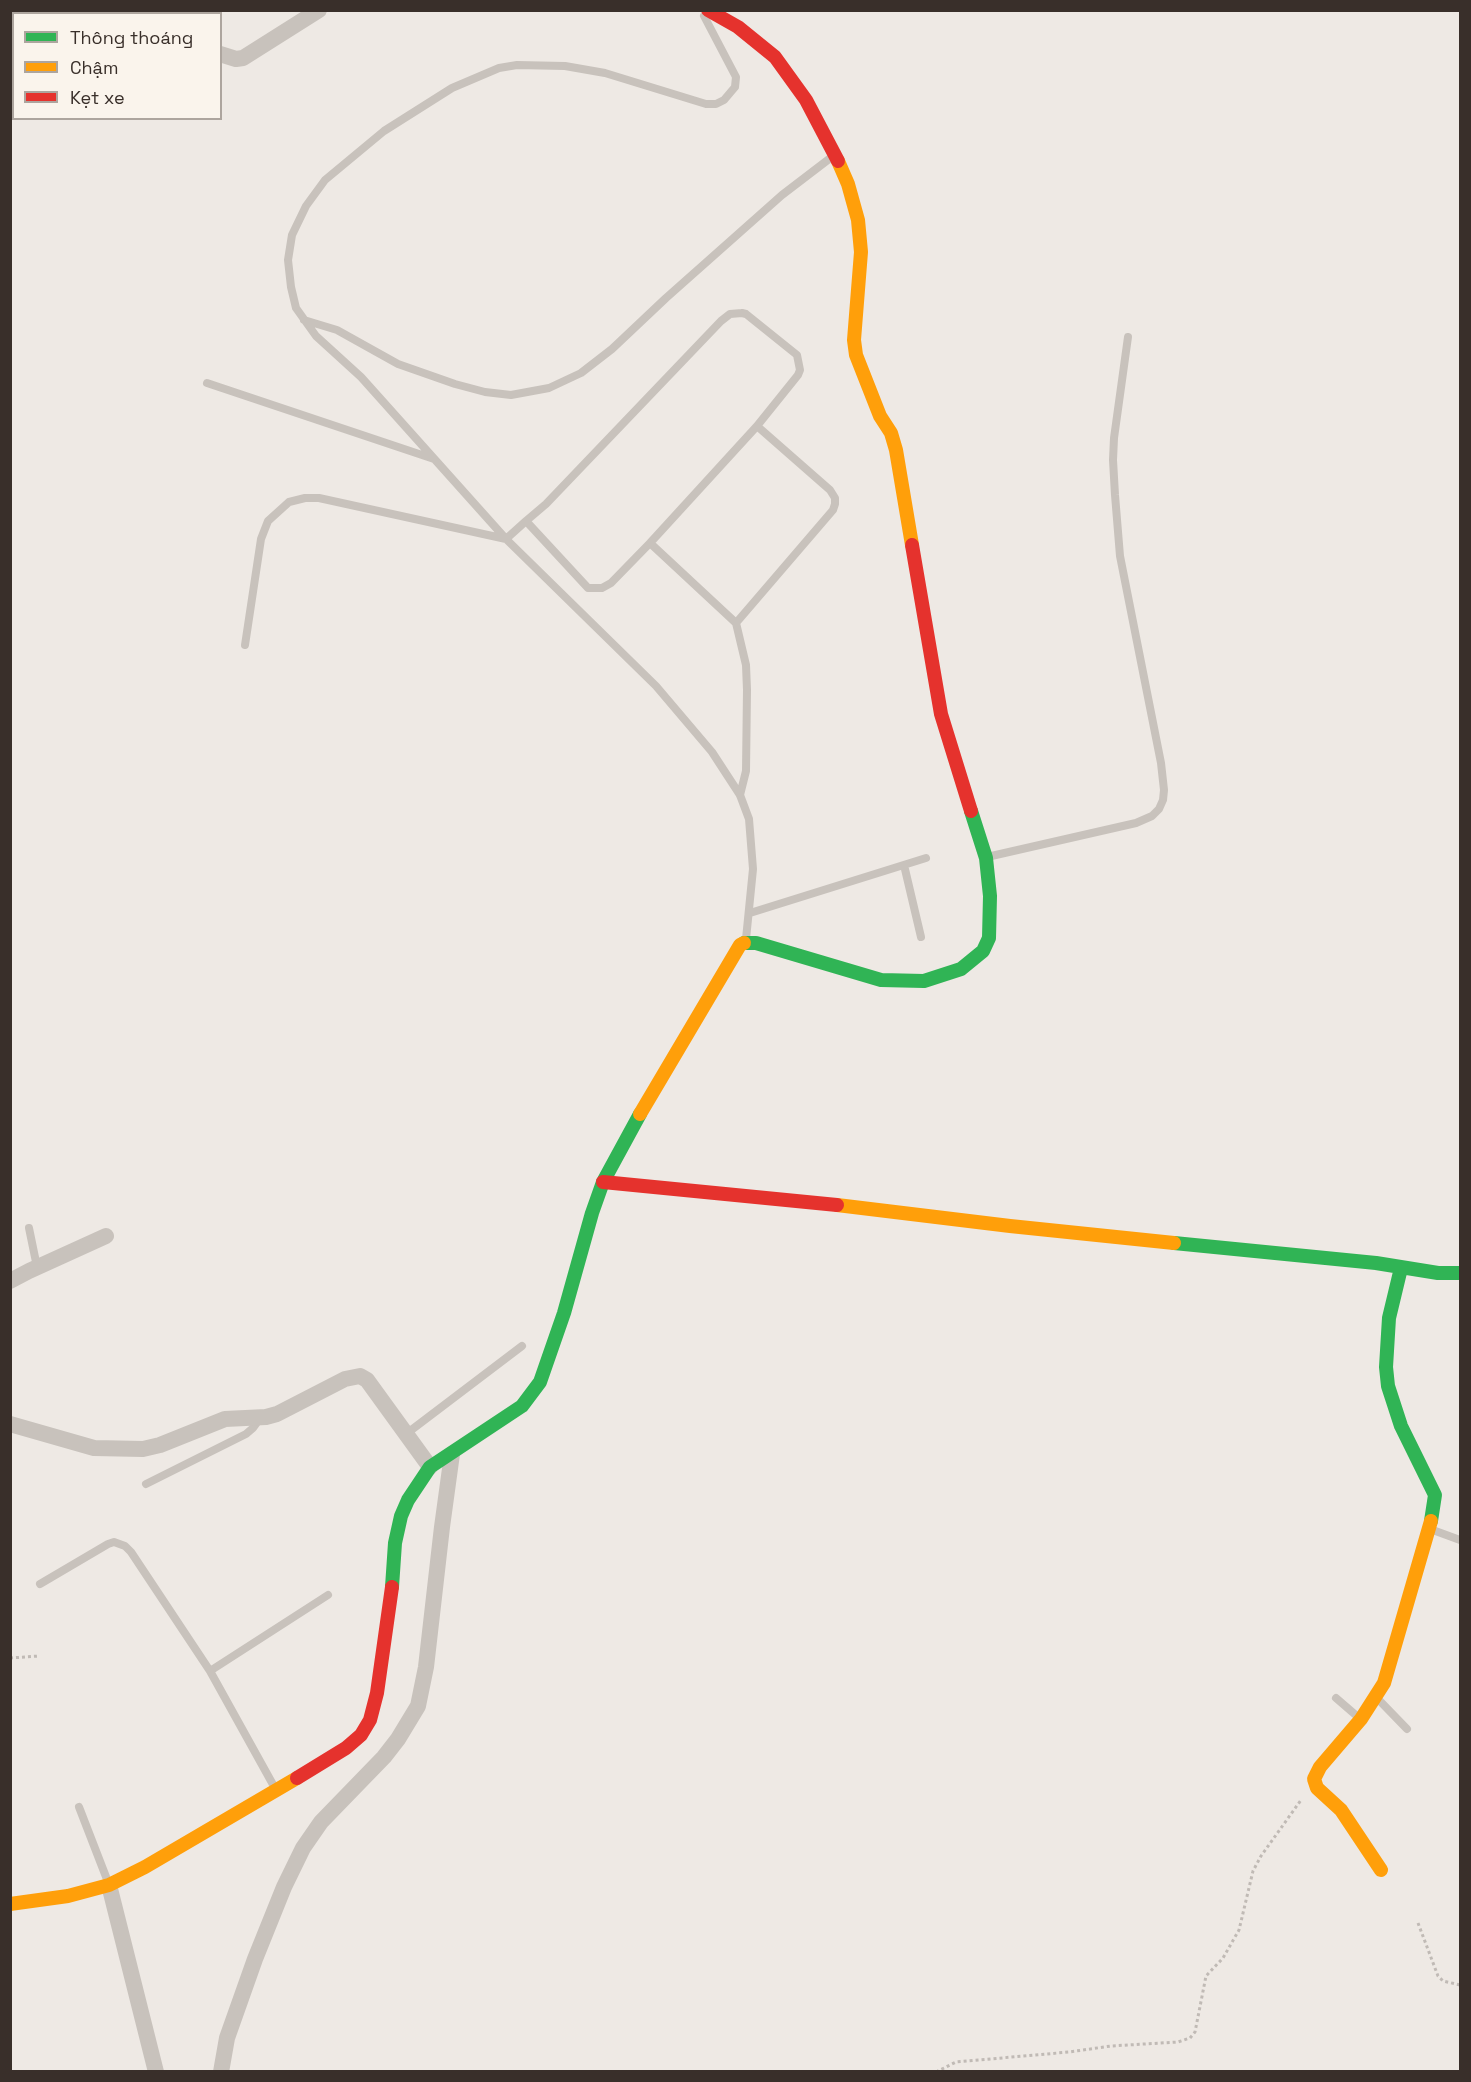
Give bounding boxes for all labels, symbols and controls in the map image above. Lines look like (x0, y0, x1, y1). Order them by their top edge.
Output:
legend (12, 12, 222, 120)
text: Thông thoáng (70, 26, 193, 49)
text: Chậm (70, 56, 118, 79)
text: Kẹt xe (70, 86, 125, 109)

